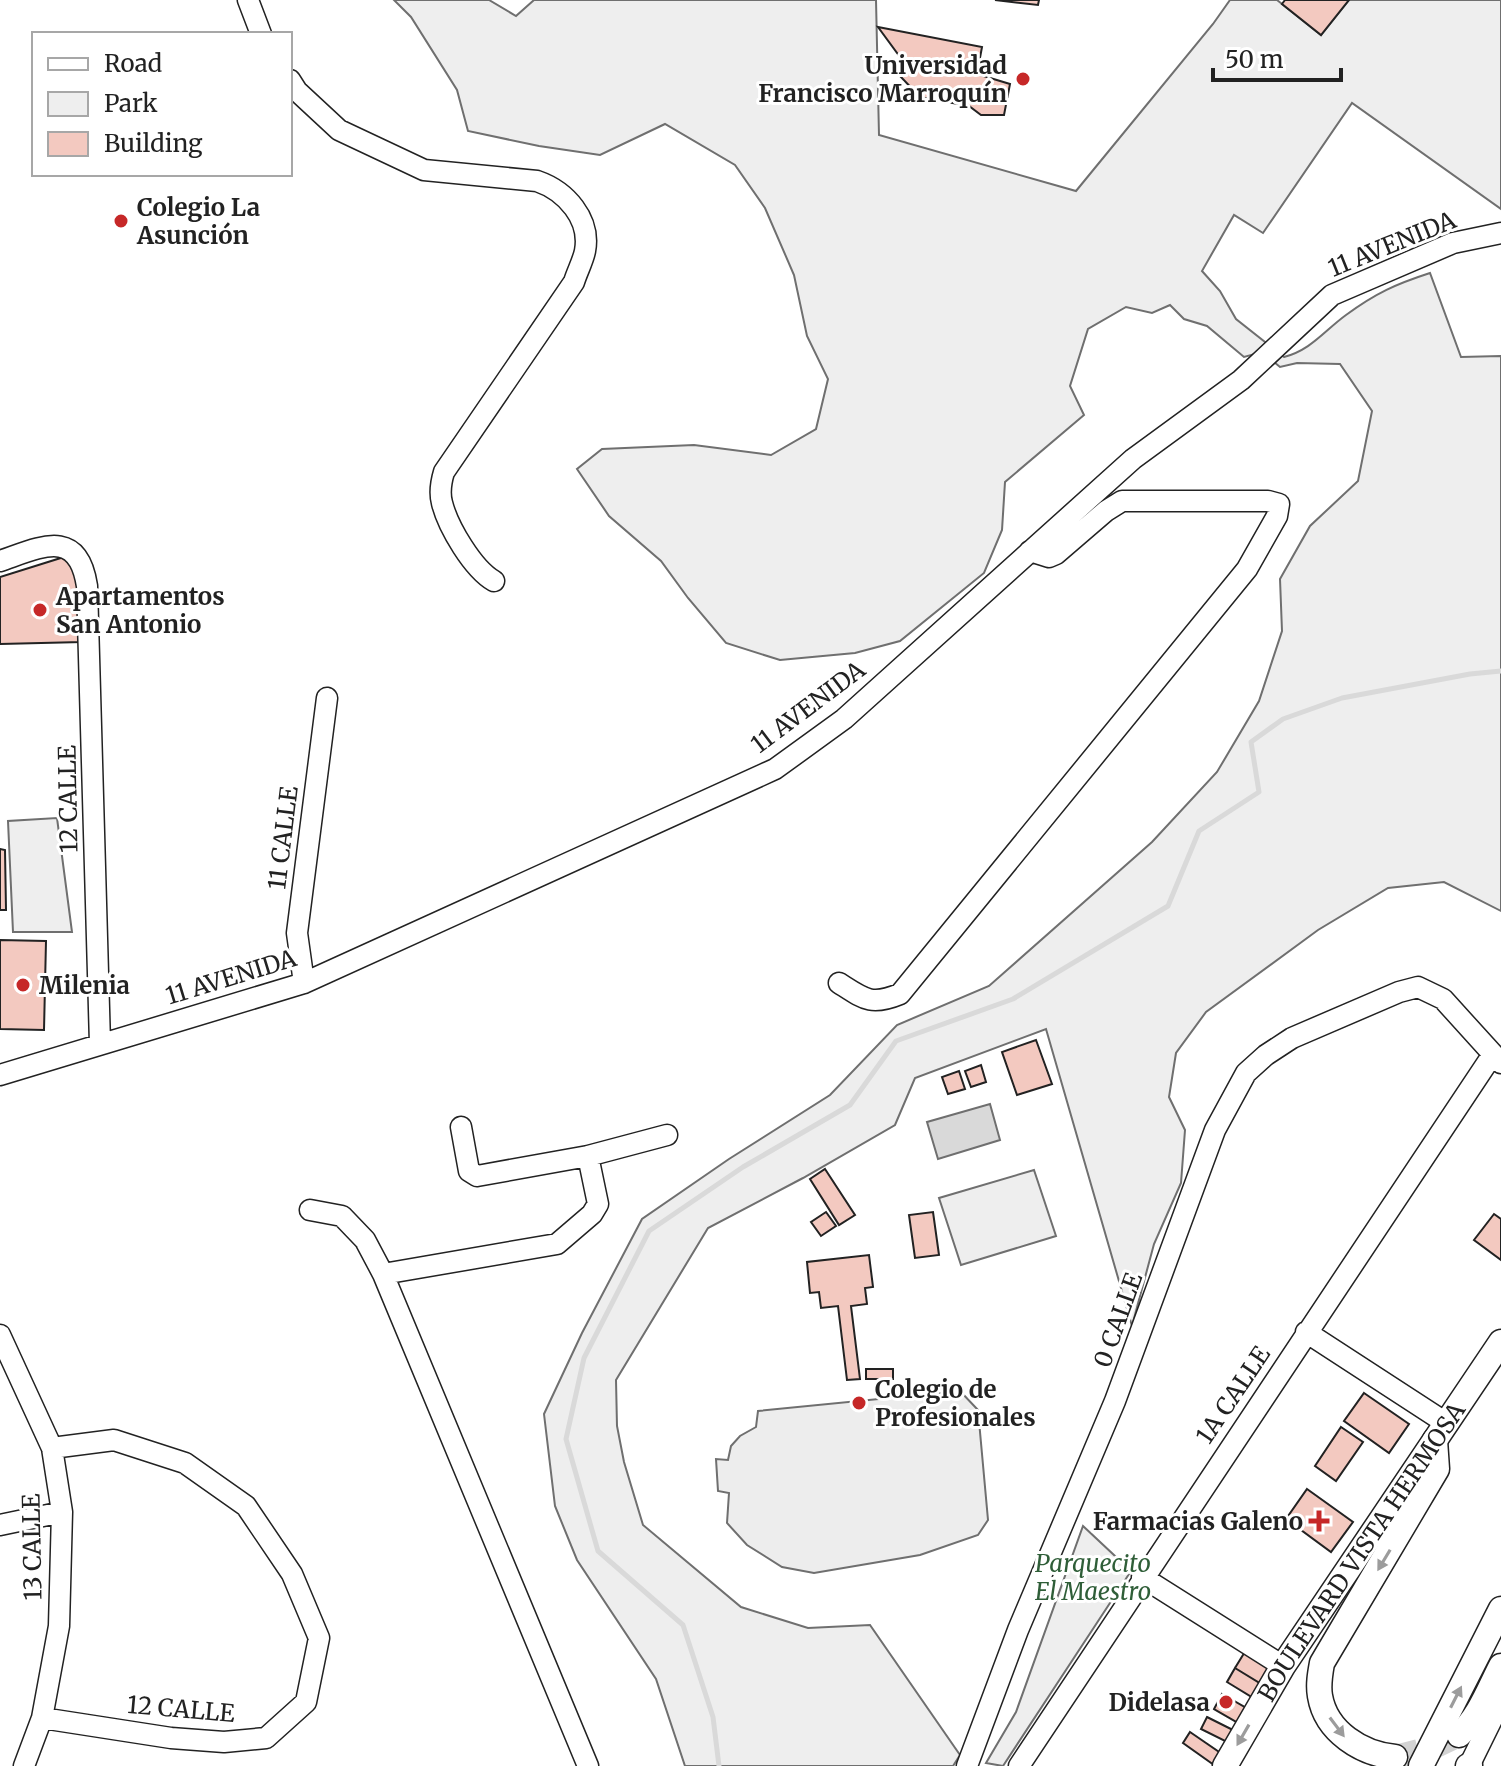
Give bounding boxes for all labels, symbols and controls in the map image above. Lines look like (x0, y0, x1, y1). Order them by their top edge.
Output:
legend (32, 32, 292, 176)
scale bar (1213, 32, 1341, 82)
text: 50 m (1225, 44, 1284, 75)
text: Road (104, 48, 162, 79)
place label: Universidad Francisco Marroquín (758, 50, 1007, 109)
marker: Universidad Francisco Marroquín (1014, 70, 1032, 88)
text: Park (104, 88, 158, 119)
text: Building (104, 128, 203, 159)
place label: Colegio La Asunción (136, 192, 260, 251)
street label: 11 AVENIDA (1324, 204, 1461, 284)
marker: Colegio La Asunción (112, 212, 130, 230)
place label: Apartamentos San Antonio (55, 581, 225, 640)
marker: Apartamentos San Antonio (31, 601, 49, 619)
street label: 11 AVENIDA (745, 653, 872, 760)
street label: 12 CALLE (52, 744, 84, 853)
street label: 11 CALLE (261, 784, 305, 891)
street label: 11 AVENIDA (162, 942, 301, 1012)
place label: Milenia (39, 970, 130, 1001)
marker: Milenia (14, 976, 32, 994)
street label: 0 CALLE (1087, 1268, 1150, 1372)
street label: 1A CALLE (1189, 1340, 1277, 1450)
place label: Colegio de Profesionales (875, 1374, 1036, 1433)
marker: Colegio de Profesionales (850, 1394, 868, 1412)
street label: BOULEVARD VISTA HERMOSA (1251, 1395, 1472, 1707)
street label: 13 CALLE (16, 1493, 48, 1601)
place label: Farmacias Galeno (1093, 1506, 1303, 1537)
marker: Farmacias Galeno (1310, 1512, 1328, 1530)
park label: Parquecito El Maestro (1035, 1548, 1151, 1607)
one-way arrow (1377, 1549, 1391, 1571)
one-way arrow (1450, 1685, 1463, 1708)
place label: Didelasa (1109, 1687, 1210, 1718)
street label: 12 CALLE (126, 1689, 237, 1729)
marker: Didelasa (1217, 1693, 1235, 1711)
one-way arrow (1328, 1717, 1344, 1737)
one-way arrow (1236, 1724, 1250, 1746)

